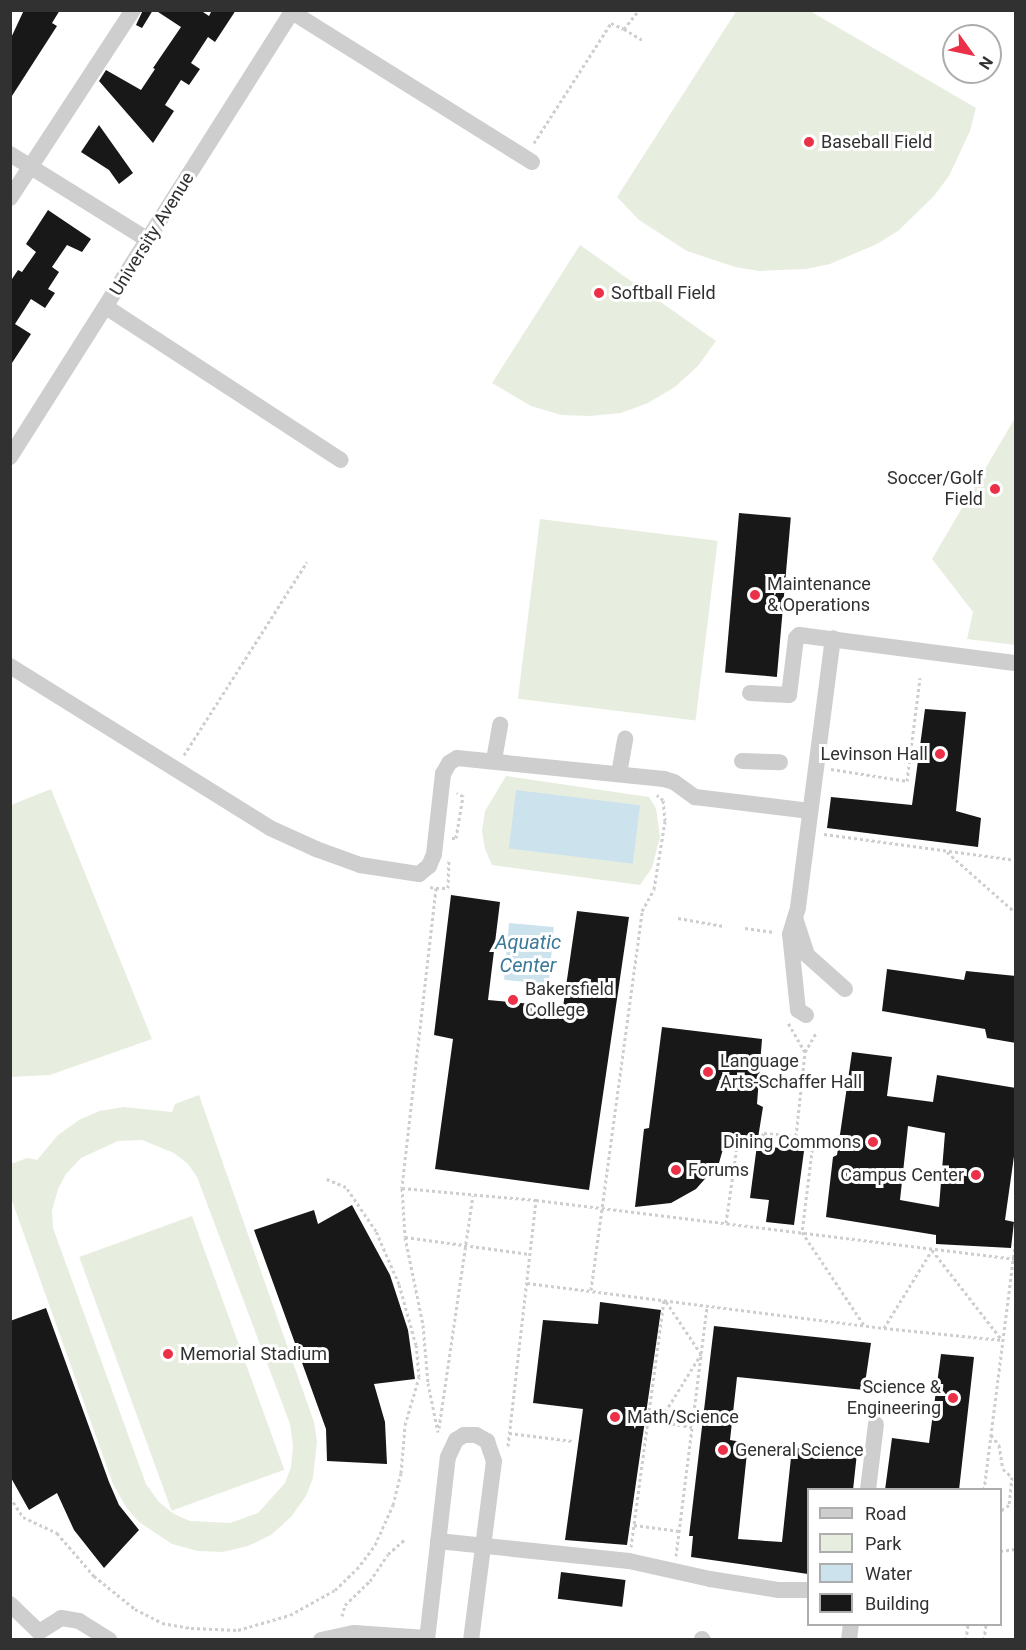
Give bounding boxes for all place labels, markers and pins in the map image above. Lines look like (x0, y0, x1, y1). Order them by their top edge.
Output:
place label: Baseball Field (821, 131, 932, 153)
marker: Baseball Field (802, 135, 816, 149)
place label: Softball Field (611, 282, 716, 304)
marker: Softball Field (592, 286, 606, 300)
place label: Soccer/Golf Field (887, 468, 983, 510)
marker: Soccer/Golf Field (988, 482, 1002, 496)
place label: Maintenance & Operations (767, 574, 871, 616)
marker: Maintenance & Operations (748, 588, 762, 602)
place label: Levinson Hall (820, 743, 928, 765)
marker: Levinson Hall (933, 747, 947, 761)
place label: Bakersfield College (525, 979, 614, 1022)
marker: Bakersfield College (506, 993, 520, 1007)
place label: Language Arts-Schaffer Hall (720, 1051, 862, 1094)
marker: Language Arts-Schaffer Hall (701, 1065, 715, 1079)
place label: Dining Commons (723, 1131, 861, 1153)
marker: Dining Commons (866, 1135, 880, 1149)
place label: Forums (688, 1159, 749, 1181)
marker: Forums (669, 1163, 683, 1177)
place label: Campus Center (840, 1164, 964, 1186)
marker: Campus Center (969, 1168, 983, 1182)
place label: Memorial Stadium (180, 1343, 327, 1365)
marker: Memorial Stadium (161, 1347, 175, 1361)
place label: Science & Engineering (847, 1377, 941, 1420)
marker: Science & Engineering (946, 1391, 960, 1405)
place label: Math/Science (627, 1406, 739, 1428)
marker: Math/Science (608, 1410, 622, 1424)
place label: General Science (735, 1439, 864, 1461)
marker: General Science (716, 1443, 730, 1457)

